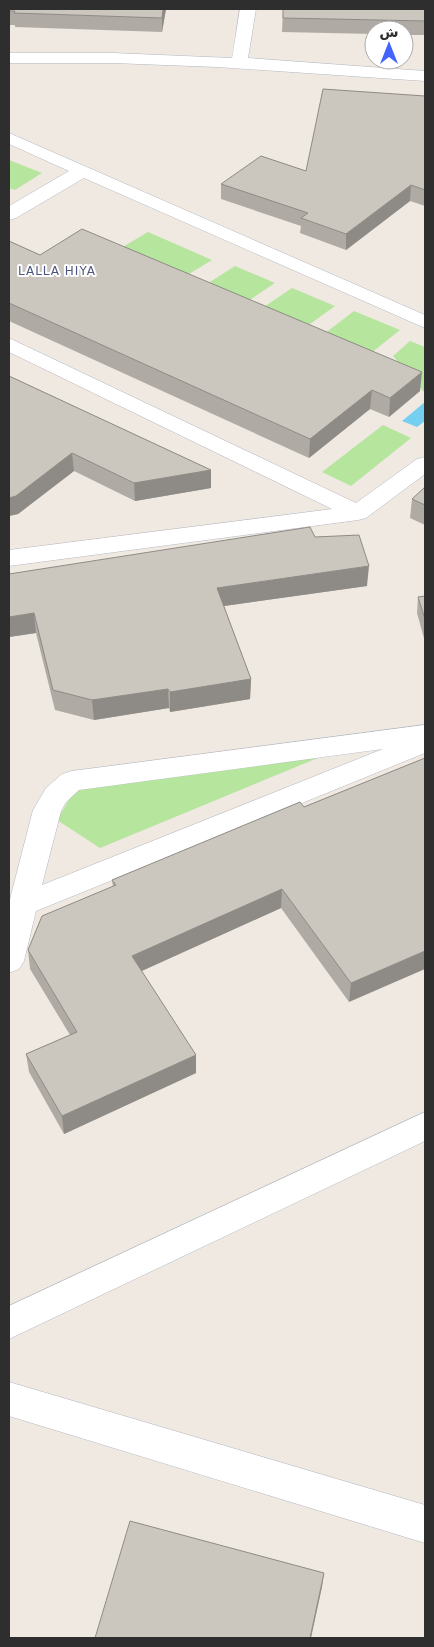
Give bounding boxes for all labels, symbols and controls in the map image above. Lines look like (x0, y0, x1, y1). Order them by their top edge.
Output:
north arrow (364, 20, 414, 70)
text: ش (379, 24, 399, 40)
district label: LALLA HIYA (18, 264, 96, 278)

